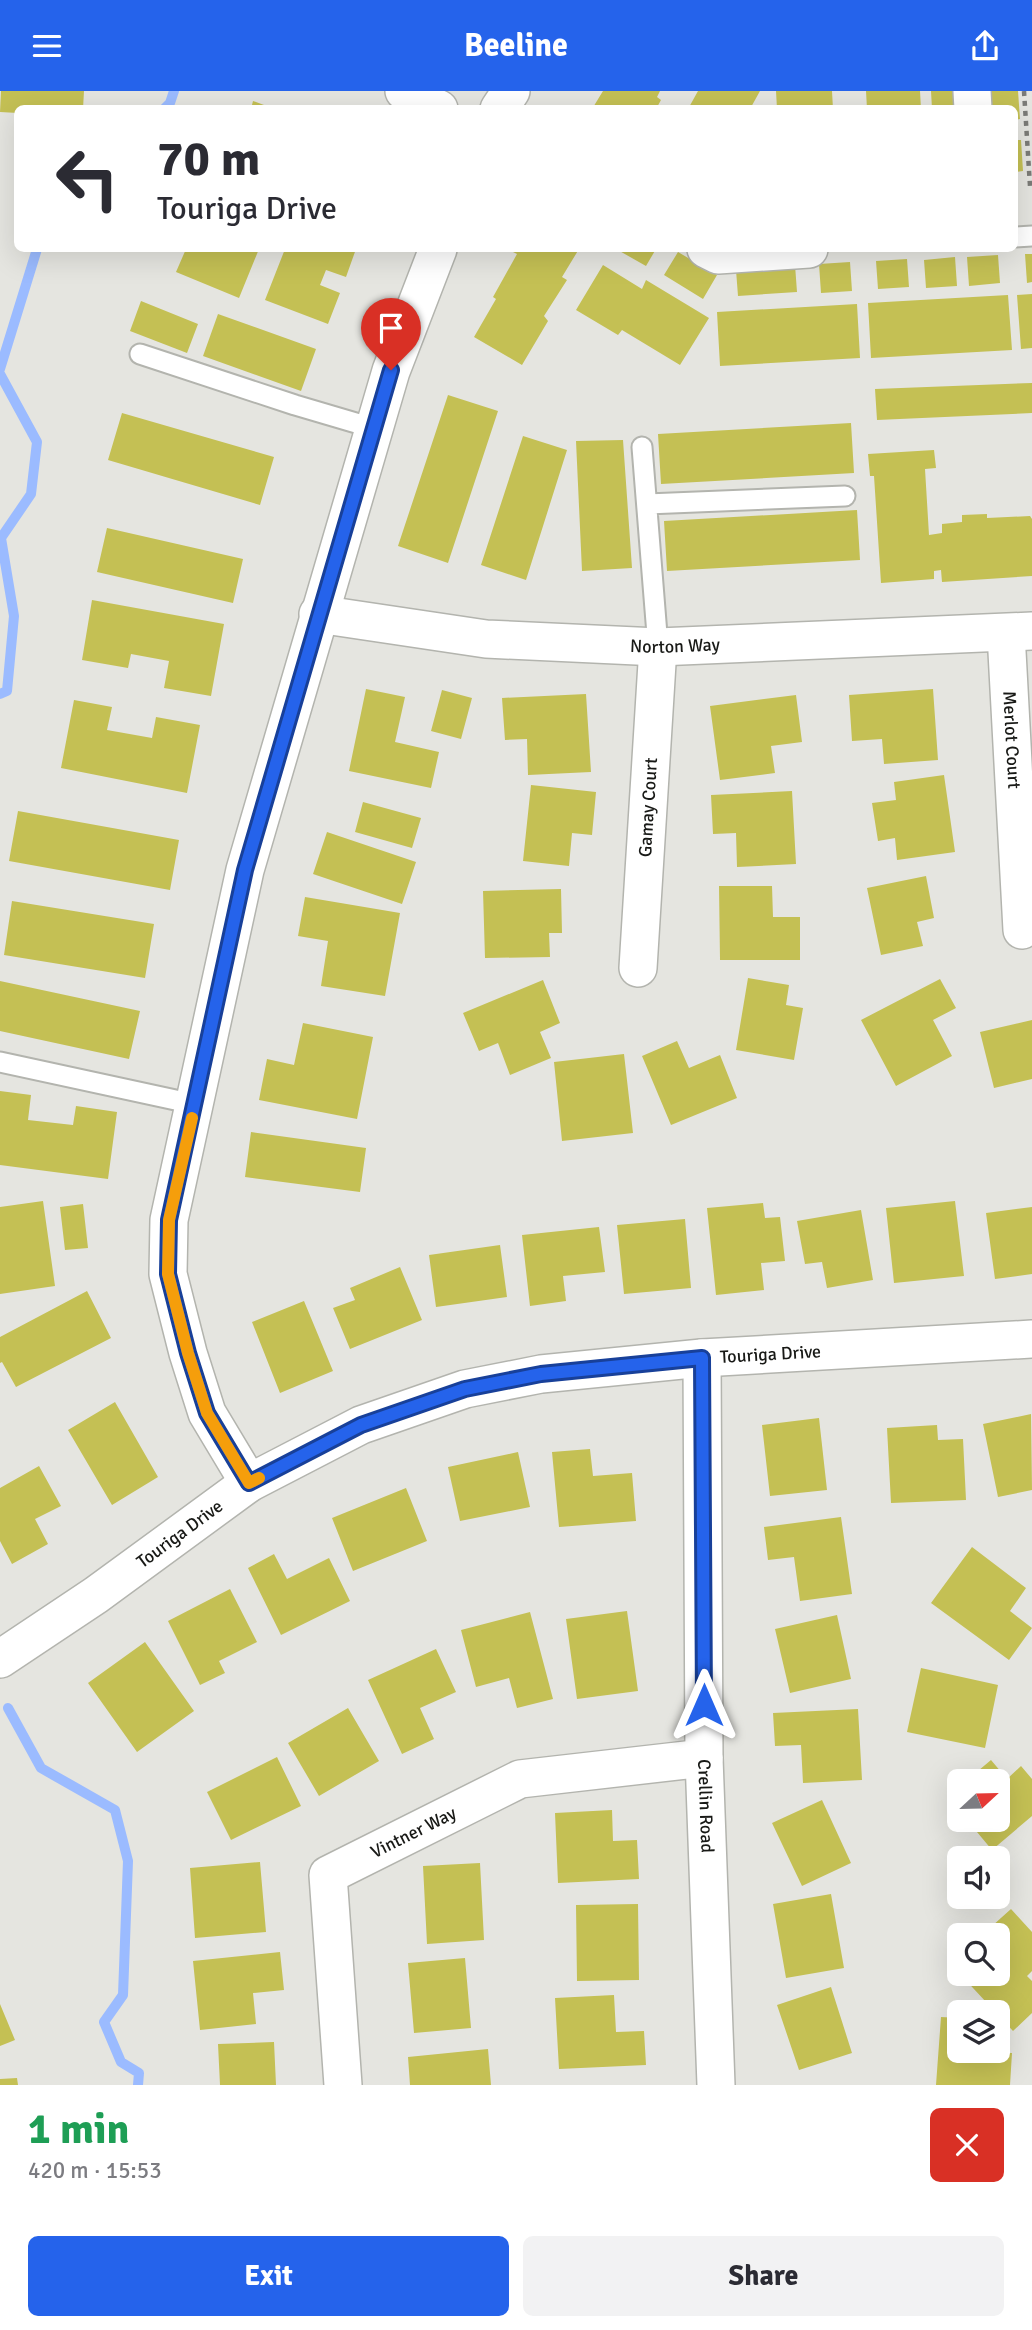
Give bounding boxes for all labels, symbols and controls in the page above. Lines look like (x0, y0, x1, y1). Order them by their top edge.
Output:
text: Beeline (464, 26, 568, 65)
icon: menu (28, 27, 66, 65)
icon: share (966, 27, 1004, 65)
text: 70 m (157, 129, 260, 189)
icon: left (42, 133, 133, 224)
text: Touriga Drive (157, 189, 337, 228)
pin (361, 298, 421, 370)
icon: arrive (372, 309, 410, 347)
street label: Norton Way (630, 633, 721, 658)
street label: Merlot Court (998, 690, 1025, 789)
street label: Gamay Court (634, 757, 662, 858)
street label: Touriga Drive (719, 1340, 822, 1368)
street label: Touriga Drive (132, 1495, 227, 1573)
position arrow (667, 1668, 741, 1742)
street label: Crellin Road (693, 1759, 718, 1853)
north arrow (947, 1769, 1010, 1832)
map controls (947, 1769, 1010, 2063)
street label: Vintner Way (367, 1801, 460, 1863)
button: sound (947, 1846, 1010, 1909)
button: search (947, 1923, 1010, 1986)
button: layers (947, 2000, 1010, 2063)
text: 1 min (28, 2104, 129, 2155)
button: close (930, 2108, 1004, 2182)
text: 420 m · 15:53 (28, 2156, 162, 2185)
button: Exit (28, 2236, 509, 2316)
button: Share (523, 2236, 1004, 2316)

